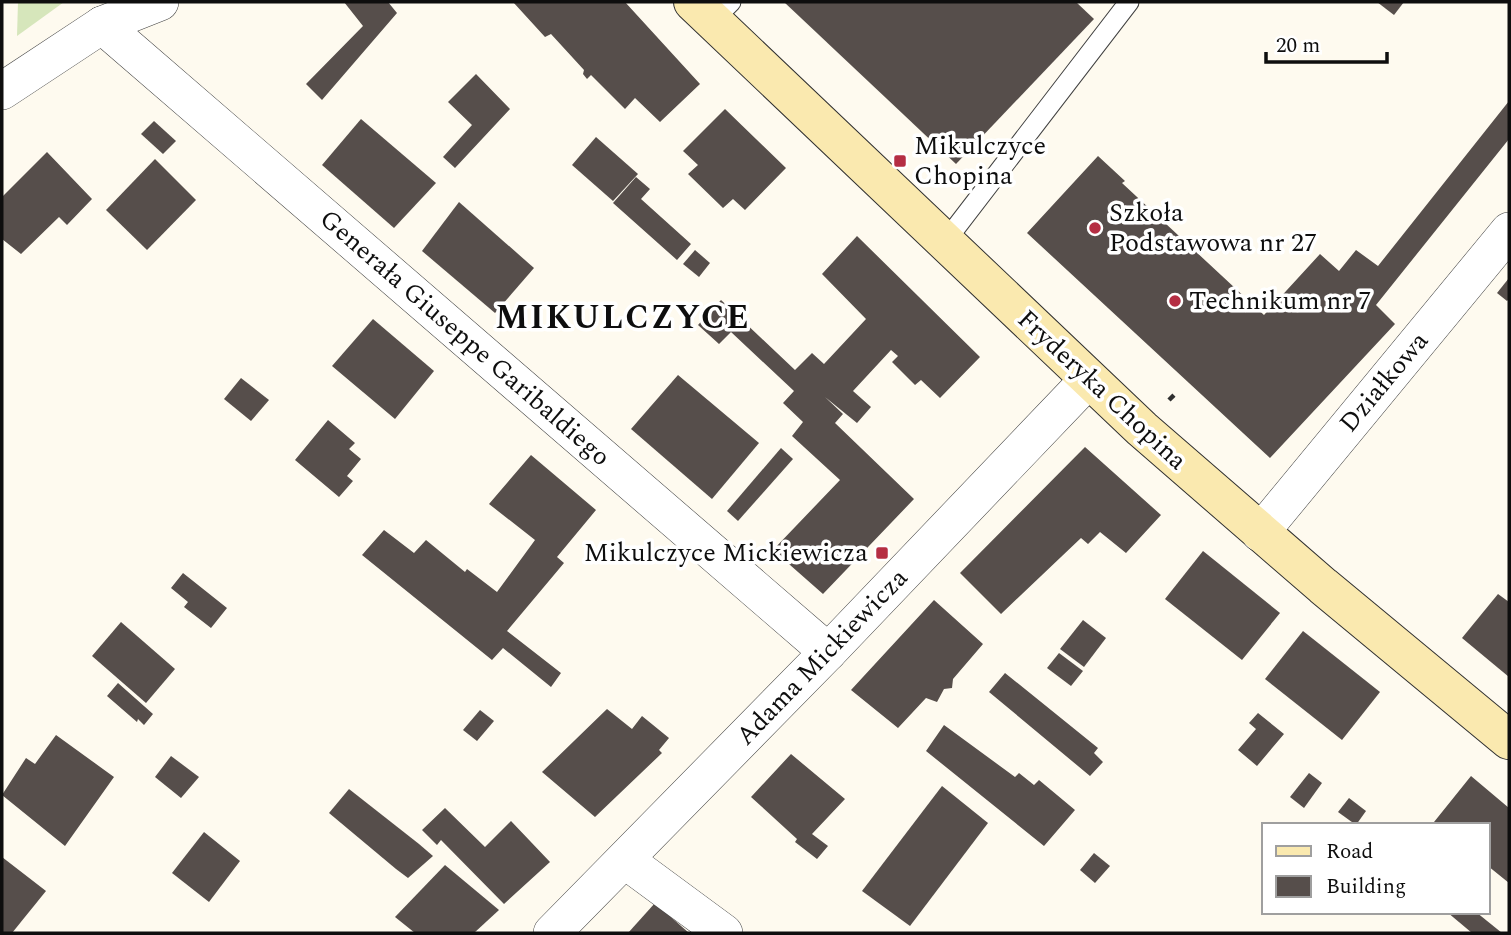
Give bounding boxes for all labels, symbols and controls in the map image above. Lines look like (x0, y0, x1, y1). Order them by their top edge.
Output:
scale bar (1266, 21, 1387, 65)
text: 20 m (1276, 30, 1320, 62)
place label: Mikulczyce Chopina (914, 126, 1046, 196)
marker: Mikulczyce Chopina (892, 153, 908, 169)
place label: Szkoła Podstawowa nr 27 (1109, 193, 1317, 263)
street label: Generała Giuseppe Garibaldiego (310, 200, 620, 476)
marker: Szkoła Podstawowa nr 27 (1087, 220, 1103, 236)
place label: Technikum nr 7 (1189, 281, 1371, 321)
district label: MIKULCZYCE (495, 293, 751, 343)
marker: Technikum nr 7 (1167, 293, 1183, 309)
street label: Fryderyka Chopina (1008, 300, 1196, 480)
street label: Działkowa (1330, 322, 1439, 441)
place label: Mikulczyce Mickiewicza (584, 533, 868, 573)
marker: Mikulczyce Mickiewicza (874, 545, 890, 561)
street label: Adama Mickiewicza (727, 559, 918, 755)
legend (1262, 823, 1490, 914)
text: Road (1326, 836, 1373, 868)
text: Building (1326, 871, 1406, 903)

